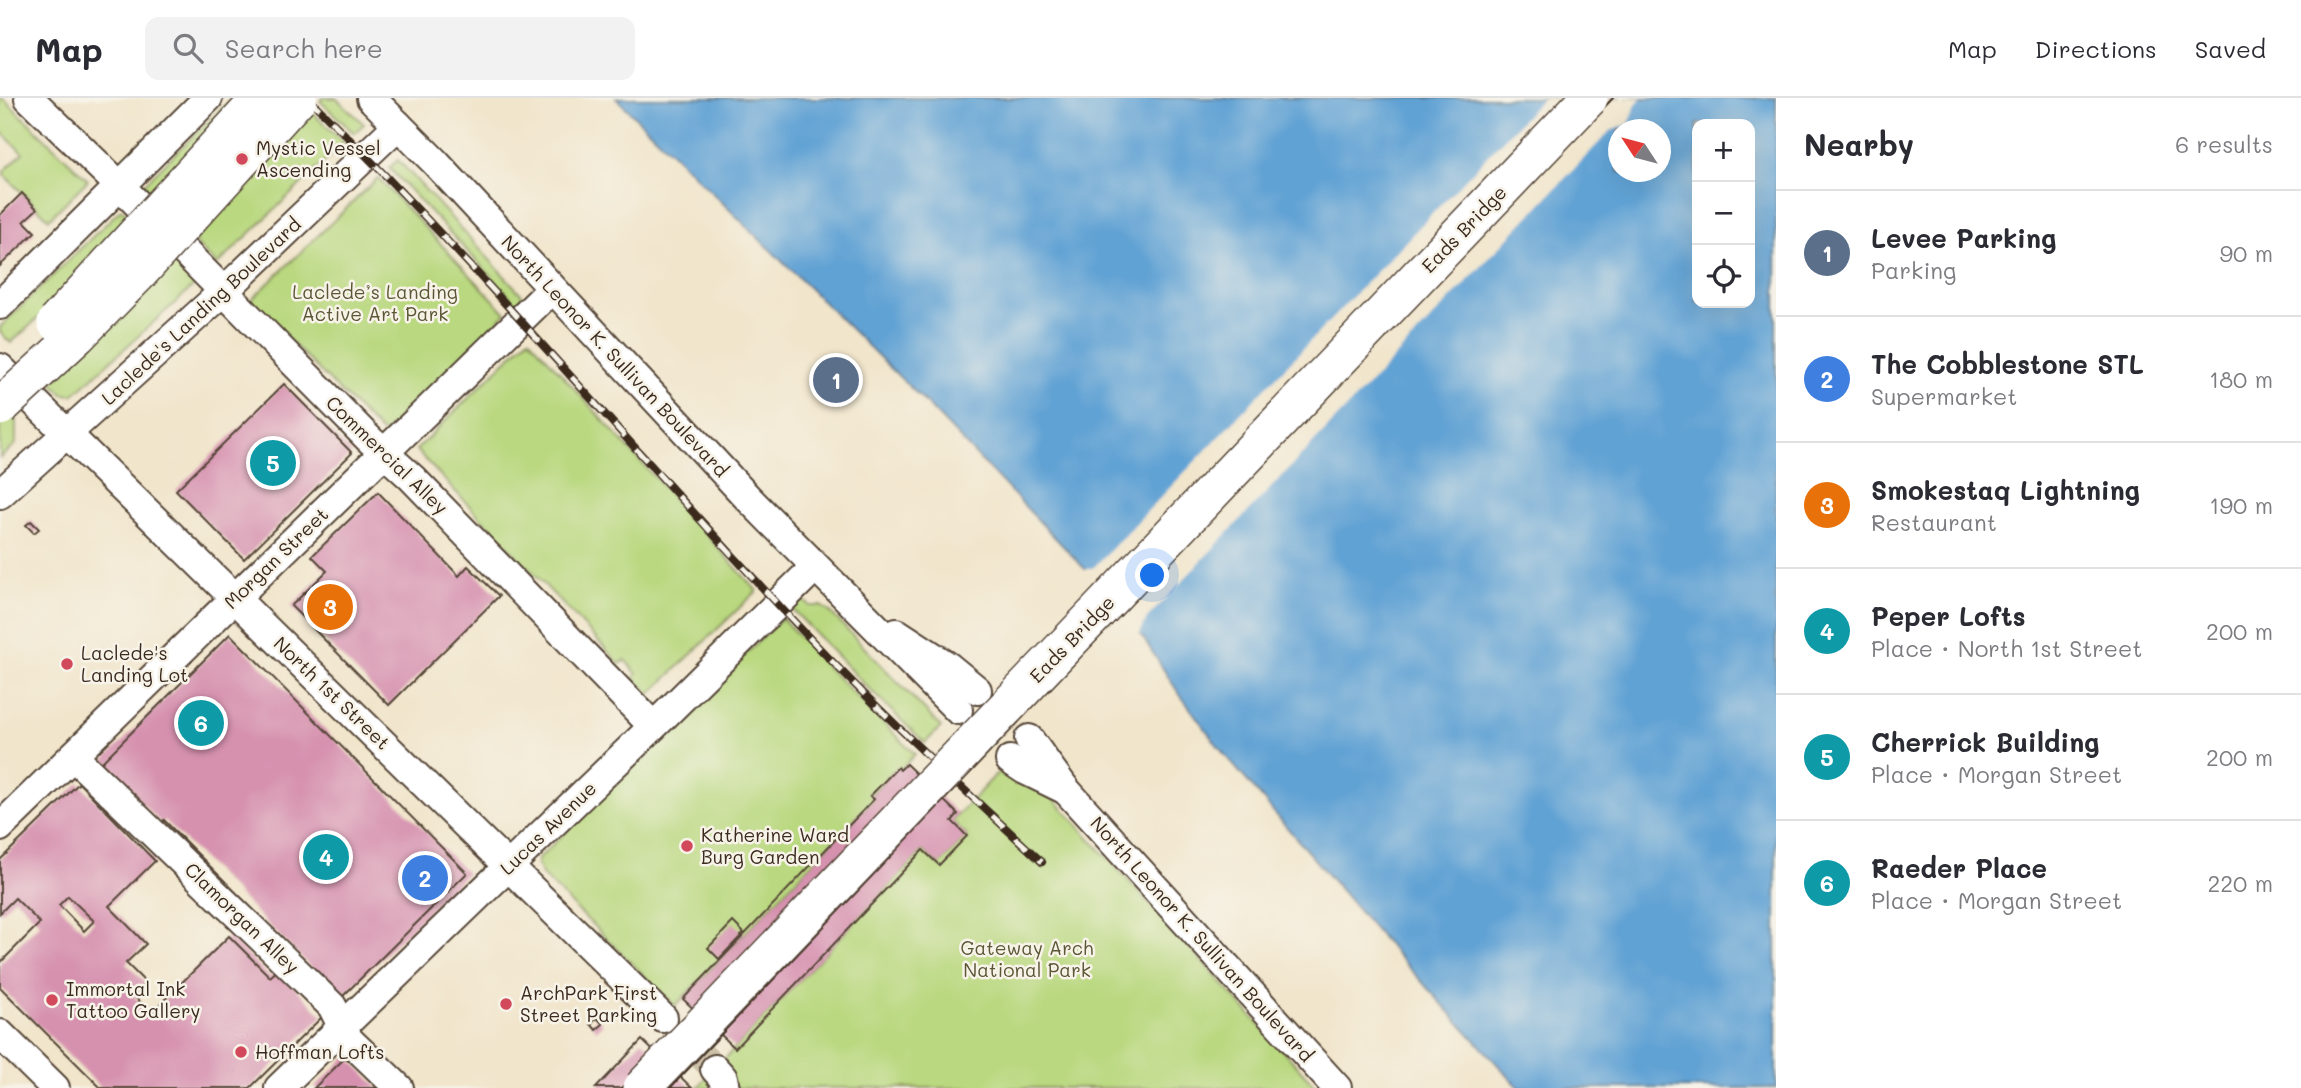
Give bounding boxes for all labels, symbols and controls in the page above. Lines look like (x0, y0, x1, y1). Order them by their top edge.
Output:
search box (145, 17, 635, 80)
text: Map (35, 27, 103, 70)
icon: search (169, 29, 207, 67)
text: Search here (225, 31, 383, 65)
text: Map (1948, 33, 1997, 64)
text: Directions (2035, 33, 2157, 64)
text: Saved (2195, 33, 2266, 64)
north arrow (1608, 119, 1671, 182)
map controls (1692, 119, 1755, 308)
button: + (1692, 119, 1755, 182)
text: Nearby (1804, 124, 1914, 164)
text: 6 results (2175, 129, 2273, 159)
place label: Mystic Vessel Ascending (256, 135, 381, 182)
marker: Mystic Vessel Ascending (234, 151, 250, 167)
street label: Eads Bridge (1416, 180, 1512, 278)
button: − (1692, 182, 1755, 245)
street label: Laclede's Landing Boulevard (96, 211, 306, 410)
text: Levee Parking (1871, 221, 2057, 255)
street label: North Leonor K. Sullivan Boulevard (496, 229, 734, 482)
text: 1 (1822, 238, 1832, 268)
text: 90 m (2220, 238, 2273, 268)
button: locate (1692, 245, 1755, 308)
text: Parking (1871, 255, 1956, 285)
park label: Laclede’s Landing Active Art Park (292, 279, 458, 326)
text: The Cobblestone STL (1871, 347, 2144, 381)
pin: 1 (813, 354, 859, 406)
text: 2 (1821, 364, 1833, 394)
text: 180 m (2209, 364, 2273, 394)
text: Supermarket (1871, 381, 2017, 411)
street label: Commercial Alley (321, 390, 454, 519)
pin: 5 (250, 437, 296, 489)
text: Smokestaq Lightning (1871, 473, 2140, 507)
text: 3 (1820, 490, 1834, 520)
text: 190 m (2209, 490, 2273, 520)
street label: Morgan Street (218, 501, 333, 614)
text: Restaurant (1871, 507, 1997, 537)
your location (1135, 558, 1169, 592)
pin: 3 (307, 581, 353, 633)
street label: Eads Bridge (1024, 590, 1120, 688)
text: Peper Lofts (1871, 599, 2026, 633)
text: 4 (1820, 616, 1834, 646)
text: 200 m (2206, 616, 2273, 646)
street label: North 1st Street (269, 631, 396, 755)
text: Place · North 1st Street (1871, 633, 2142, 663)
place label: Laclede's Landing Lot (81, 640, 188, 687)
marker: Laclede's Landing Lot (59, 656, 75, 672)
pin: 6 (178, 697, 224, 749)
text: Cherrick Building (1871, 725, 2100, 759)
text: 5 (1820, 742, 1834, 772)
text: 200 m (2206, 742, 2273, 772)
text: Place · Morgan Street (1871, 759, 2122, 789)
street label: Lucas Avenue (494, 775, 601, 880)
street label: North Leonor K. Sullivan Boulevard (1085, 811, 1319, 1067)
place label: Katherine Ward Burg Garden (701, 822, 849, 869)
pin: 4 (303, 831, 349, 883)
marker: Katherine Ward Burg Garden (679, 838, 695, 854)
text: Raeder Place (1871, 851, 2047, 885)
pin: 2 (402, 852, 448, 904)
street label: Clamorgan Alley (180, 857, 305, 979)
text: 6 (1820, 868, 1834, 898)
text: 220 m (2207, 868, 2273, 898)
text: Place · Morgan Street (1871, 885, 2122, 915)
park label: Gateway Arch National Park (960, 935, 1094, 982)
place label: Immortal Ink Tattoo Gallery (66, 976, 200, 1023)
place label: ArchPark First Street Parking (520, 980, 657, 1027)
marker: Immortal Ink Tattoo Gallery (44, 992, 60, 1008)
marker: ArchPark First Street Parking (498, 996, 514, 1012)
place label: Hoffman Lofts (255, 1039, 384, 1064)
marker: Hoffman Lofts (233, 1044, 249, 1060)

